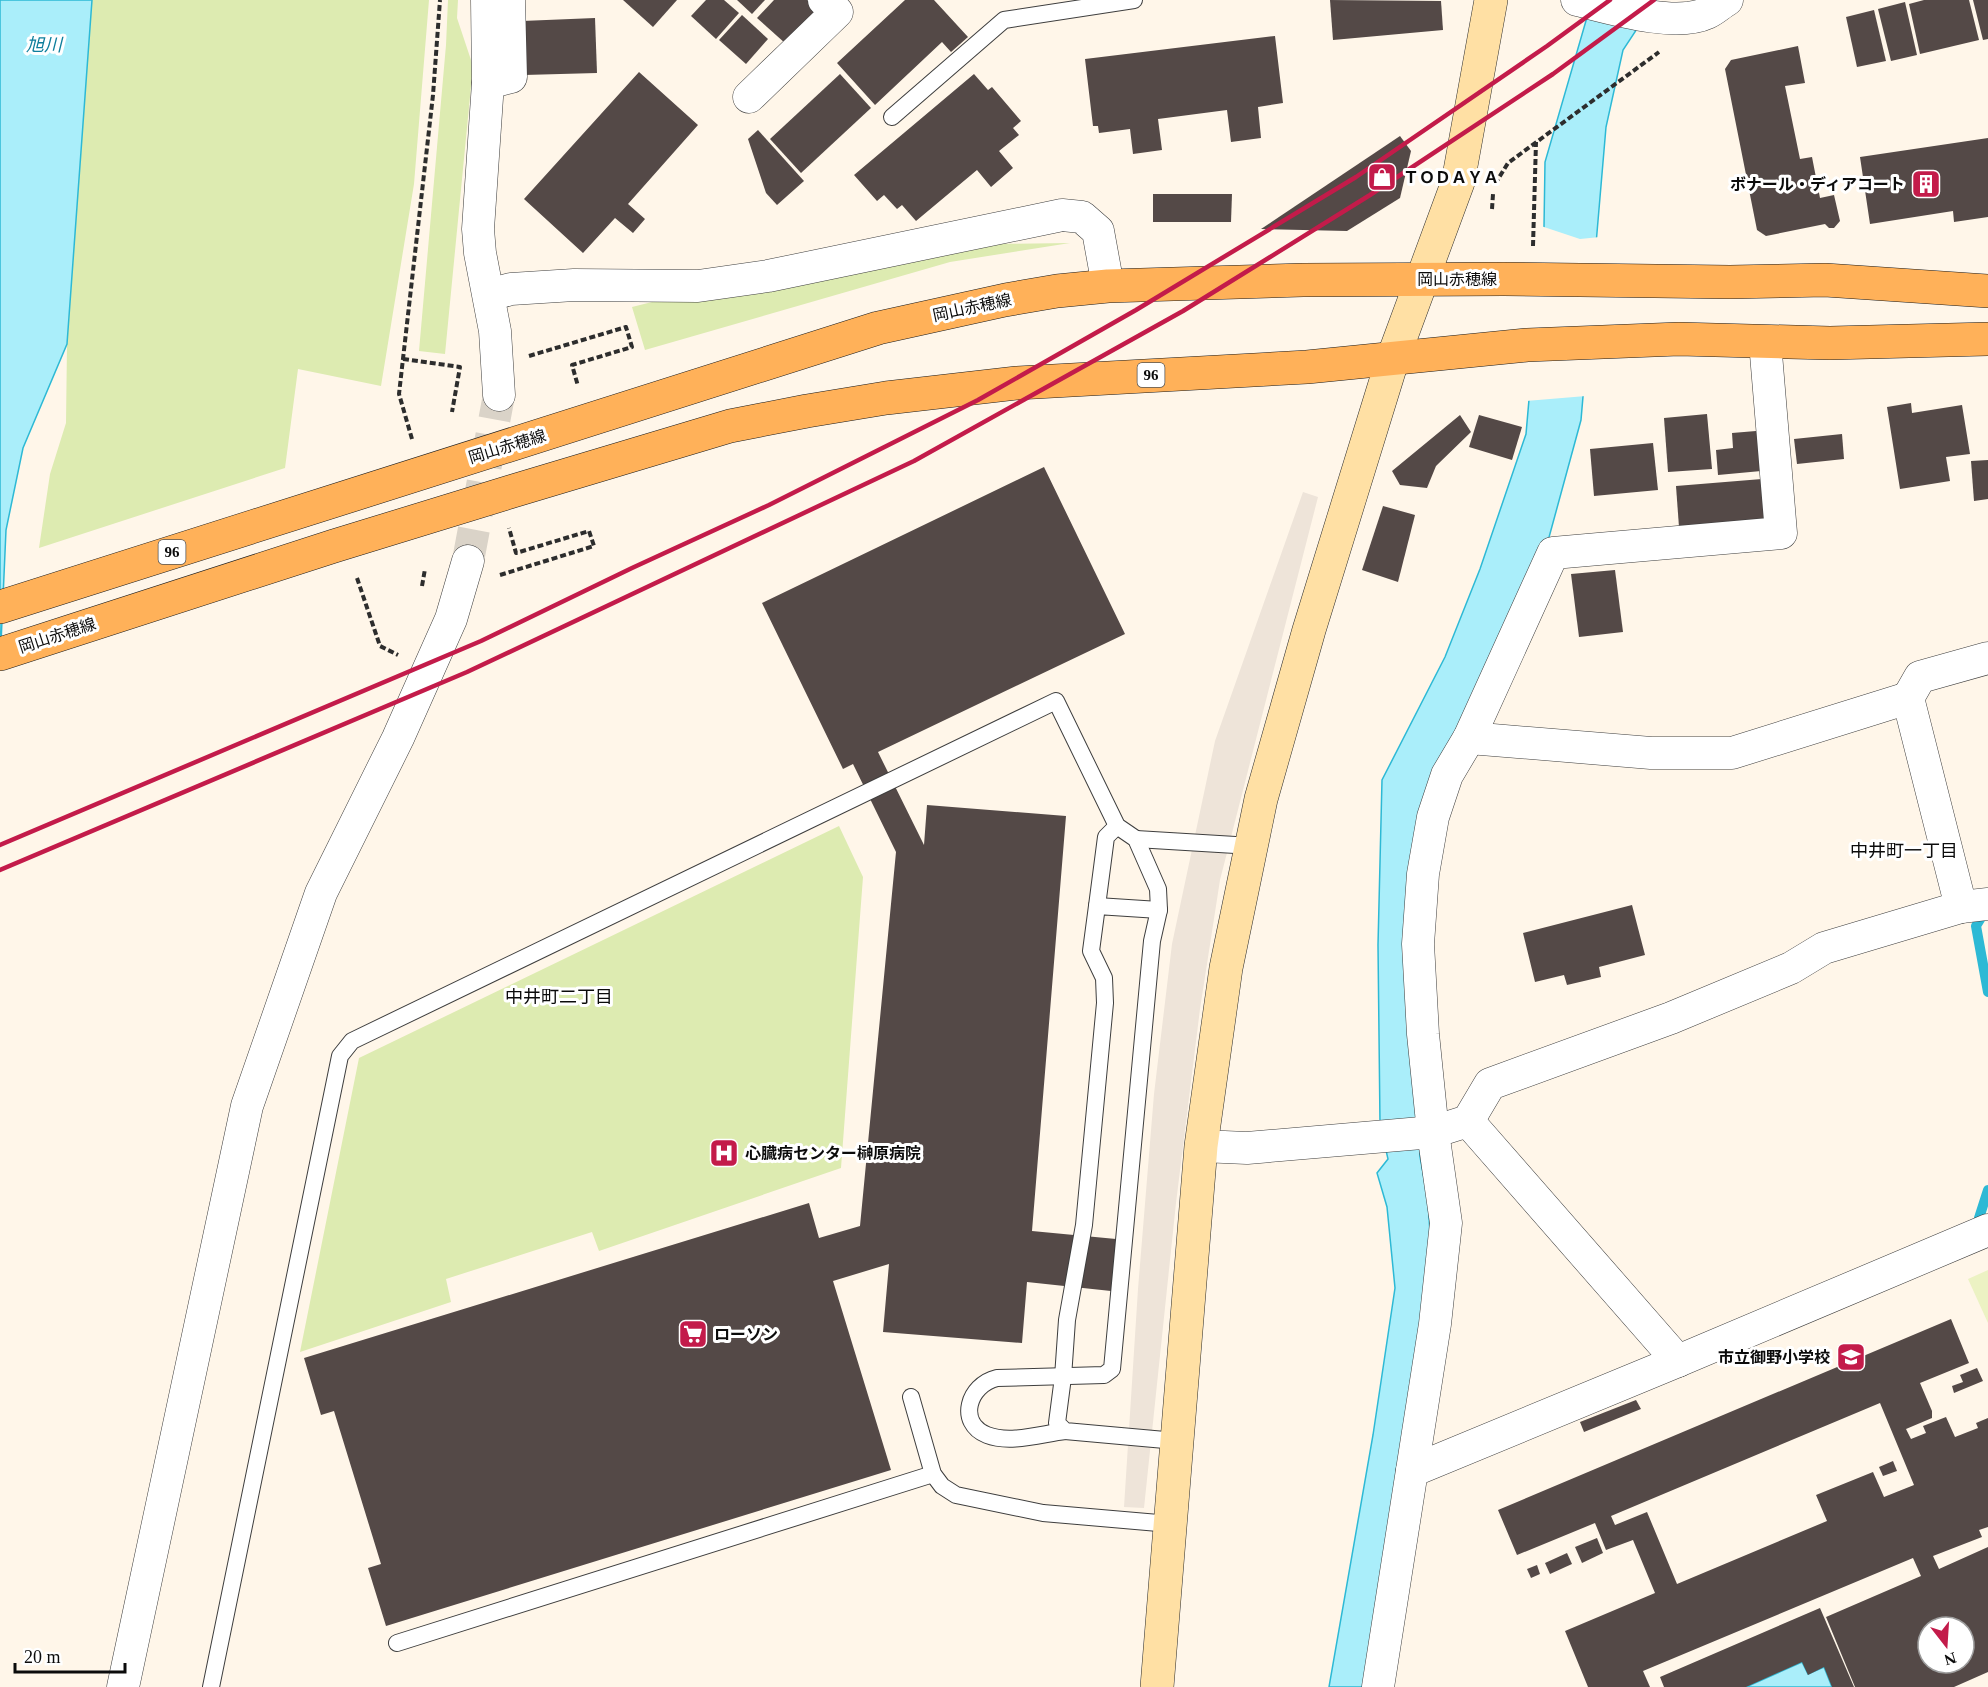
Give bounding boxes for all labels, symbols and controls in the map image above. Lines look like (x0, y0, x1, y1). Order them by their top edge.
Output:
water label: 旭川 (26, 35, 64, 55)
shop icon: ＴＯＤＡＹＡ (1366, 161, 1398, 193)
building icon: ボナール・ディアコート (1910, 168, 1942, 200)
place label: ＴＯＤＡＹＡ (1403, 169, 1499, 186)
place label: ボナール・ディアコート (1730, 176, 1905, 193)
street label: 岡山赤穂線 (1417, 271, 1497, 288)
street label: 岡山赤穂線 (931, 291, 1013, 324)
road number: 96 (1138, 363, 1164, 387)
street label: 岡山赤穂線 (466, 427, 548, 466)
road number: 96 (158, 540, 186, 564)
street label: 岡山赤穂線 (16, 615, 98, 656)
district label: 中井町一丁目 (1850, 841, 1958, 861)
district label: 中井町二丁目 (505, 987, 613, 1007)
hospital icon: 心臓病センター榊原病院 (708, 1137, 740, 1169)
place label: 心臓病センター榊原病院 (745, 1145, 921, 1162)
supermarket icon: ローソン (677, 1318, 709, 1350)
place label: ローソン (714, 1326, 778, 1343)
school or university icon: 市立御野小学校 (1835, 1341, 1867, 1373)
place label: 市立御野小学校 (1718, 1349, 1830, 1366)
north arrow (1916, 1615, 1976, 1675)
scale bar (15, 1636, 124, 1674)
text: 20 m (24, 1647, 61, 1667)
text: N (1942, 1649, 1958, 1669)

